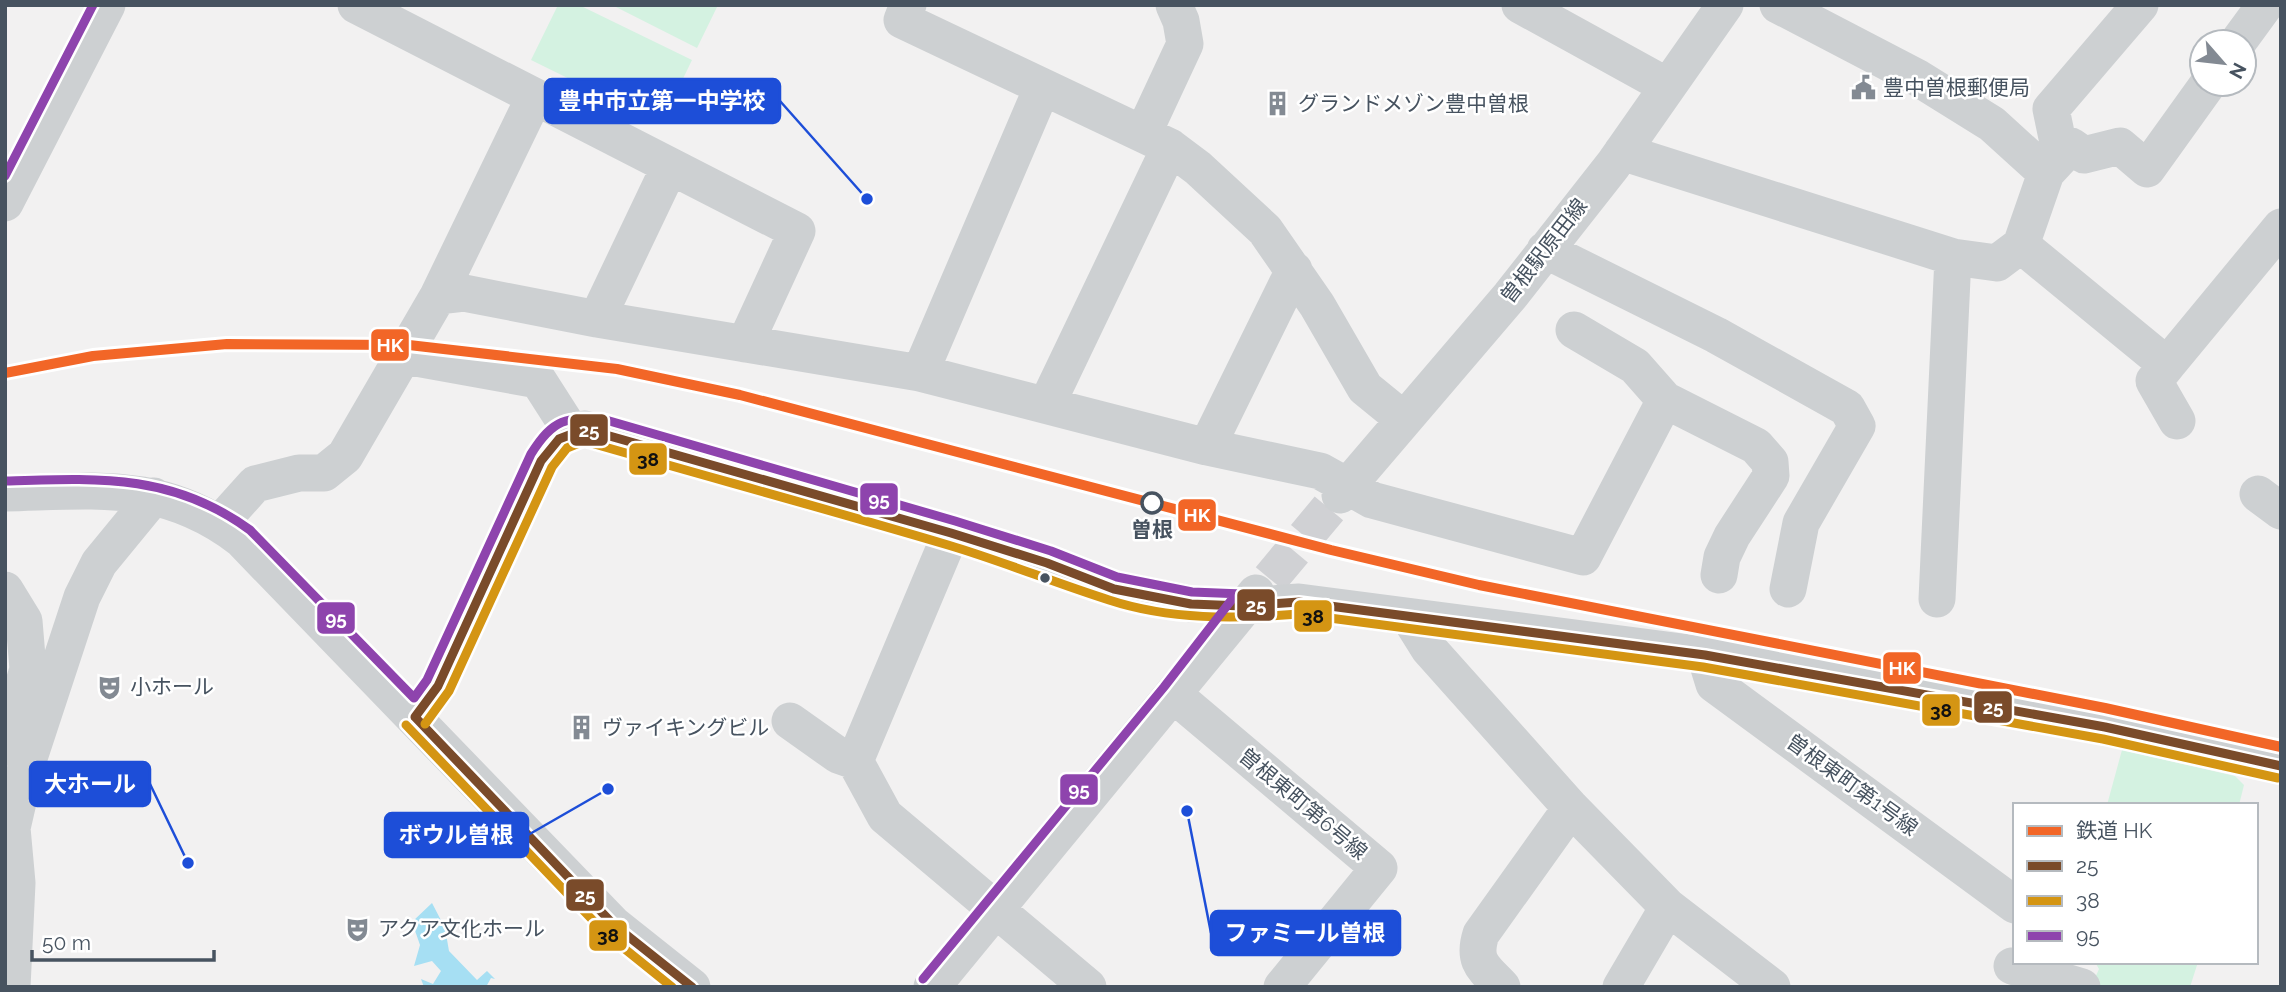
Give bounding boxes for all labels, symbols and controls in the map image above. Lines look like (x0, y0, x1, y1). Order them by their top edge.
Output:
north arrow (2188, 28, 2258, 98)
text: N (2225, 59, 2251, 83)
public building icon: 豊中曽根郵便局 (1849, 74, 1877, 102)
place label: 豊中曽根郵便局 (1883, 75, 2030, 100)
callout: 豊中市立第一中学校 (545, 79, 780, 123)
text: 豊中市立第一中学校 (559, 87, 766, 114)
building icon: グランドメゾン豊中曽根 (1264, 90, 1292, 118)
place label: グランドメゾン豊中曽根 (1298, 91, 1529, 116)
street label: 曽根駅原田線 (1495, 193, 1592, 308)
line badge: HK (370, 328, 410, 362)
text: HK (377, 334, 404, 356)
line badge: 25 (569, 413, 609, 447)
text: 25 (578, 419, 600, 441)
line badge: 38 (628, 442, 668, 476)
text: 38 (637, 448, 659, 470)
line badge: 95 (859, 482, 899, 516)
text: 95 (868, 488, 890, 510)
marker: 曽根 (1141, 492, 1163, 514)
line badge: HK (1177, 498, 1217, 532)
text: HK (1184, 504, 1211, 526)
place label: 曽根 (1131, 517, 1173, 542)
unlabelled marker (1038, 571, 1052, 585)
line badge: 25 (1236, 588, 1276, 622)
text: 25 (1245, 594, 1267, 616)
line badge: 38 (1293, 599, 1333, 633)
line badge: 95 (316, 601, 356, 635)
text: 38 (1302, 605, 1324, 627)
text: 95 (325, 607, 347, 629)
line badge: HK (1882, 651, 1922, 685)
text: HK (1889, 657, 1916, 679)
theatre icon: 小ホール (96, 673, 124, 701)
place label: 小ホール (130, 674, 214, 699)
line badge: 25 (1973, 690, 2013, 724)
line badge: 38 (1921, 693, 1961, 727)
text: 25 (1982, 696, 2004, 718)
text: 38 (1930, 699, 1952, 721)
building icon: ヴァイキングビル (568, 714, 596, 742)
place label: ヴァイキングビル (602, 715, 769, 740)
street label: 曽根東町第1号線 (1782, 729, 1923, 841)
street label: 曽根東町第6号線 (1234, 743, 1373, 865)
callout: 大ホール (30, 762, 150, 806)
text: 大ホール (44, 770, 136, 797)
line badge: 95 (1059, 773, 1099, 806)
text: 95 (1068, 778, 1090, 800)
legend (2013, 803, 2258, 964)
callout: ボウル曽根 (385, 813, 528, 857)
text: 鉄道 HK (2076, 818, 2153, 843)
text: ボウル曽根 (399, 821, 514, 848)
text: 25 (2076, 853, 2098, 878)
line badge: 25 (565, 878, 605, 912)
text: 25 (574, 884, 596, 906)
text: 38 (2076, 888, 2100, 913)
callout: ファミール曽根 (1211, 911, 1400, 955)
theatre icon: アクア文化ホール (344, 915, 372, 943)
place label: アクア文化ホール (378, 916, 545, 941)
scale bar (32, 918, 214, 962)
line badge: 38 (588, 919, 628, 952)
text: ファミール曽根 (1225, 919, 1386, 946)
text: 95 (2076, 923, 2100, 948)
text: 38 (597, 924, 619, 946)
text: 50 m (42, 930, 91, 955)

